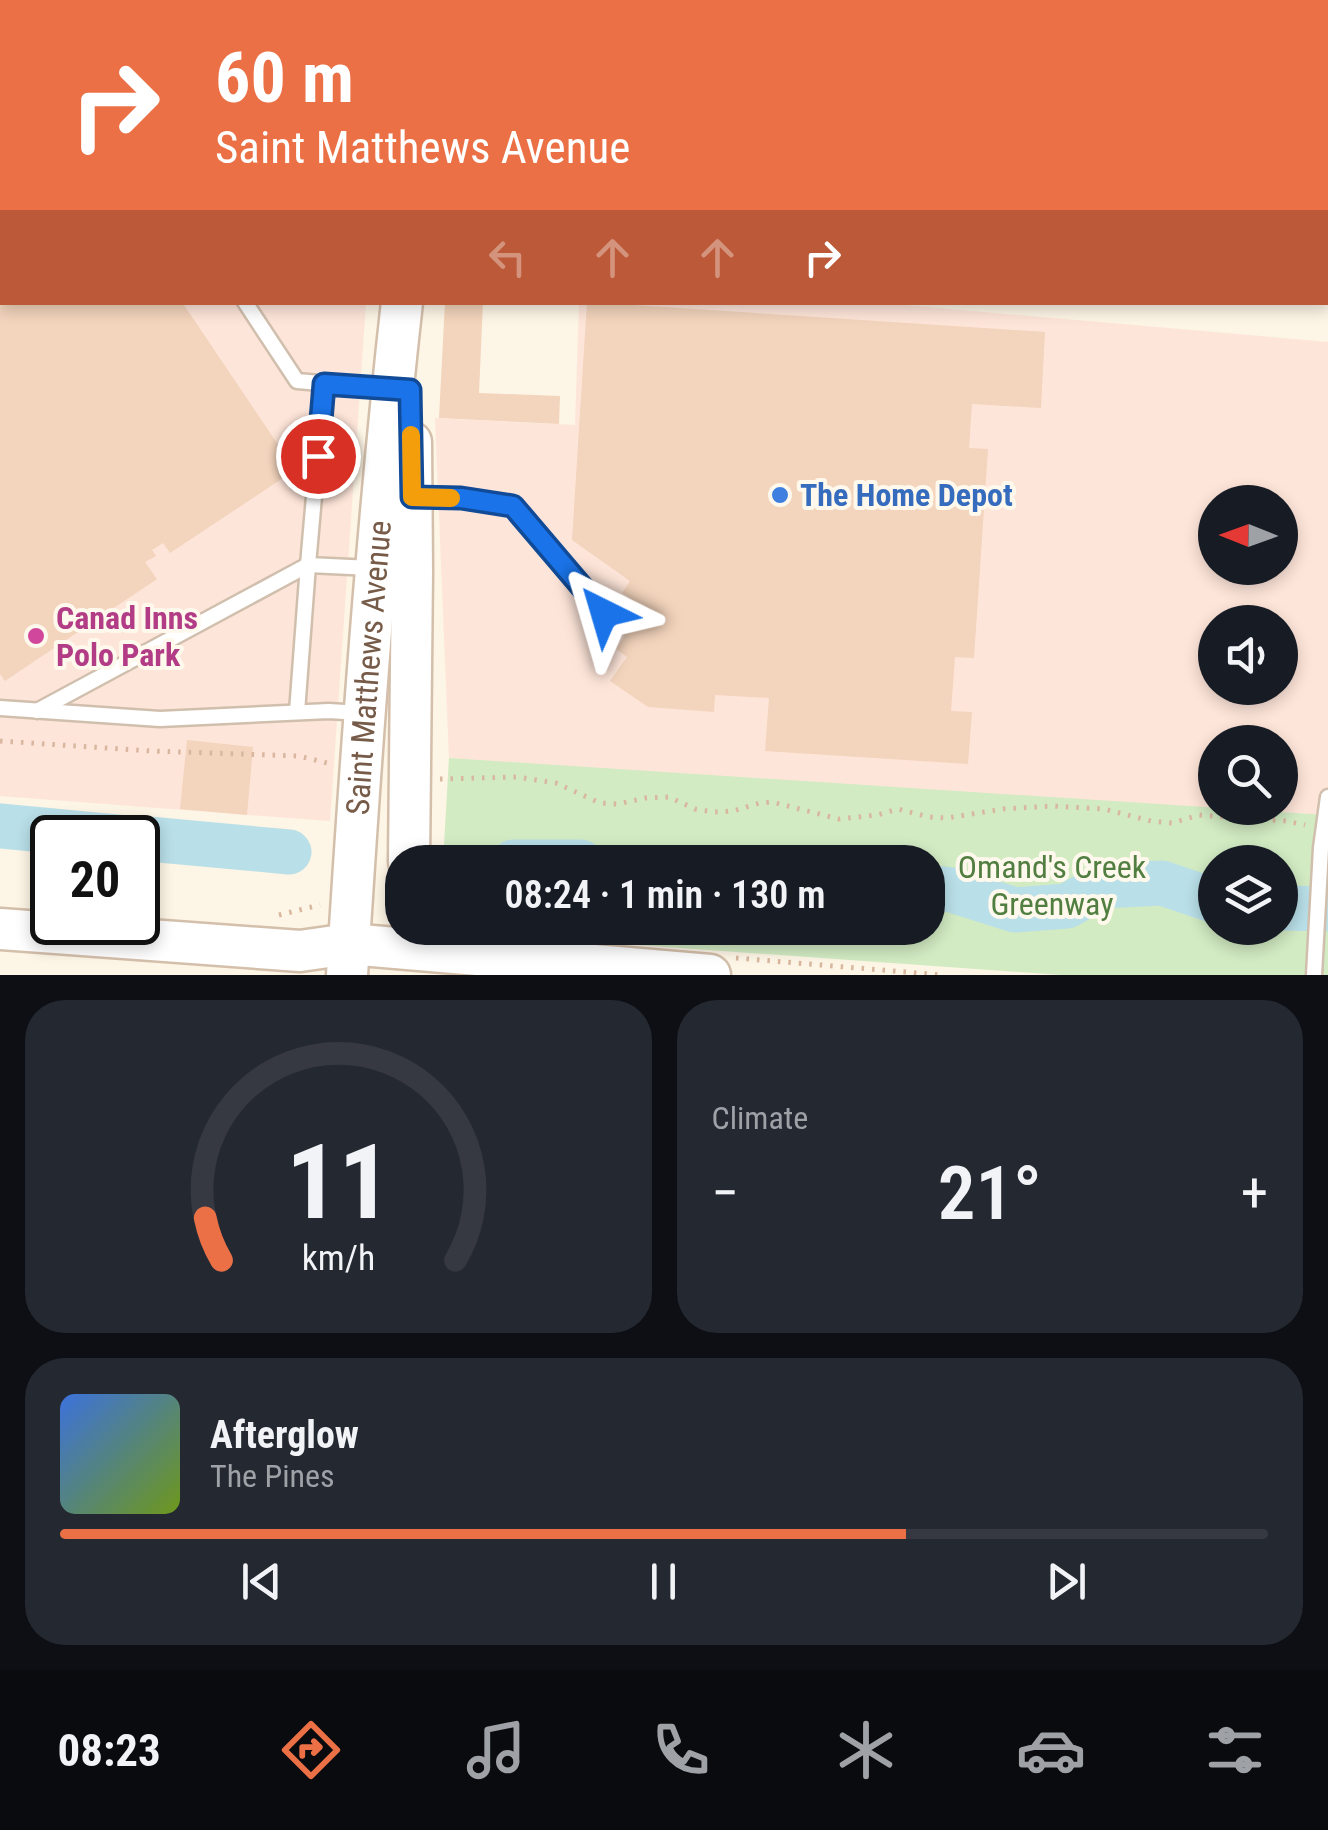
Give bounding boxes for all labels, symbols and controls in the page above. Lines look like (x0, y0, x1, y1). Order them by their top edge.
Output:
text: 60 m (215, 37, 354, 119)
icon: right (50, 40, 180, 170)
text: Saint Matthews Avenue (215, 121, 630, 174)
icon: left (480, 230, 535, 285)
icon: ahead (585, 230, 640, 285)
icon: ahead (690, 230, 745, 285)
icon: right (795, 230, 850, 285)
pin (276, 414, 361, 499)
icon: arrive (291, 429, 346, 484)
place label: The Home Depot (800, 476, 1013, 514)
marker: The Home Depot (769, 484, 791, 506)
north arrow (1198, 485, 1298, 585)
map controls (1198, 485, 1298, 945)
street label: Saint Matthews Avenue (338, 519, 399, 816)
position arrow (552, 561, 656, 665)
place label: Canad Inns Polo Park (56, 599, 198, 674)
button: sound (1198, 605, 1298, 705)
marker: Canad Inns Polo Park (25, 625, 47, 647)
button: search (1198, 725, 1298, 825)
speed limit sign: 20 (30, 815, 160, 945)
button: layers (1198, 845, 1298, 945)
park label: Omand's Creek Greenway (958, 848, 1147, 923)
text: 08:24 · 1 min · 130 m (505, 873, 825, 917)
text: Climate (712, 1099, 808, 1137)
text: 11 (286, 1122, 391, 1243)
text: 21° (938, 1149, 1042, 1237)
text: − (712, 1161, 739, 1225)
text: + (1241, 1161, 1268, 1225)
text: km/h (301, 1237, 375, 1279)
text: Afterglow (210, 1413, 359, 1457)
text: The Pines (210, 1457, 335, 1495)
icon: previous (234, 1554, 289, 1609)
icon: pause (636, 1554, 691, 1609)
icon: next (1039, 1554, 1094, 1609)
icon: directions (276, 1715, 346, 1785)
icon: music (461, 1715, 531, 1785)
icon: phone (646, 1715, 716, 1785)
icon: climate (831, 1715, 901, 1785)
icon: car (1016, 1715, 1086, 1785)
icon: filters (1200, 1715, 1270, 1785)
text: 08:23 (57, 1724, 161, 1777)

